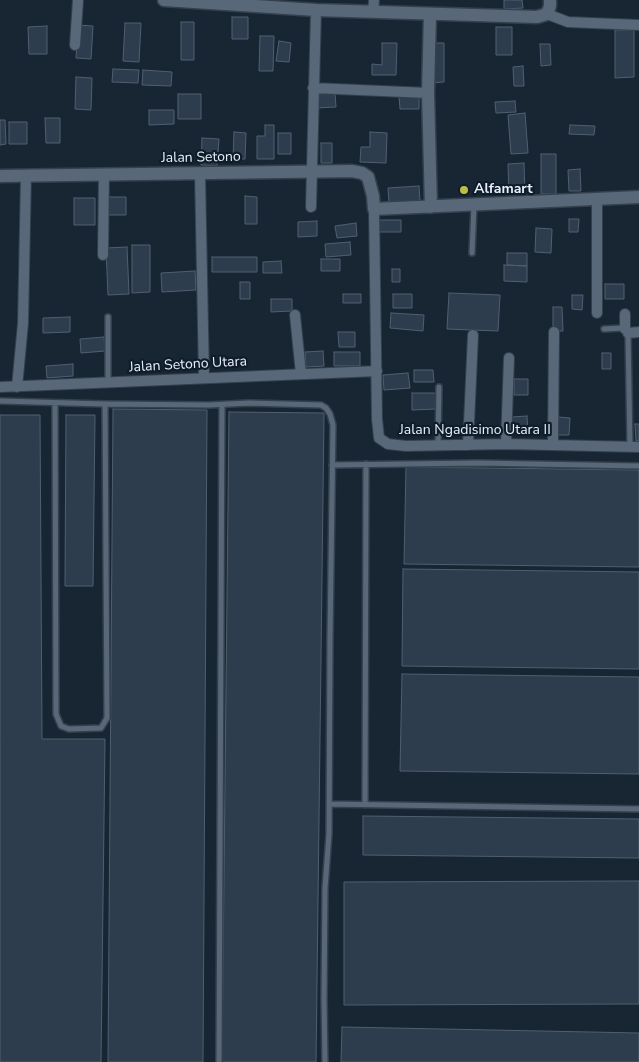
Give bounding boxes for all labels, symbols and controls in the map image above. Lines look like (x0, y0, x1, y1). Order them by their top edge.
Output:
street label: Jalan Setono (161, 149, 241, 167)
place label: Alfamart (474, 182, 533, 198)
marker: Alfamart (458, 184, 470, 196)
street label: Jalan Setono Utara (129, 354, 247, 376)
street label: Jalan Ngadisimo Utara II (399, 423, 551, 439)

